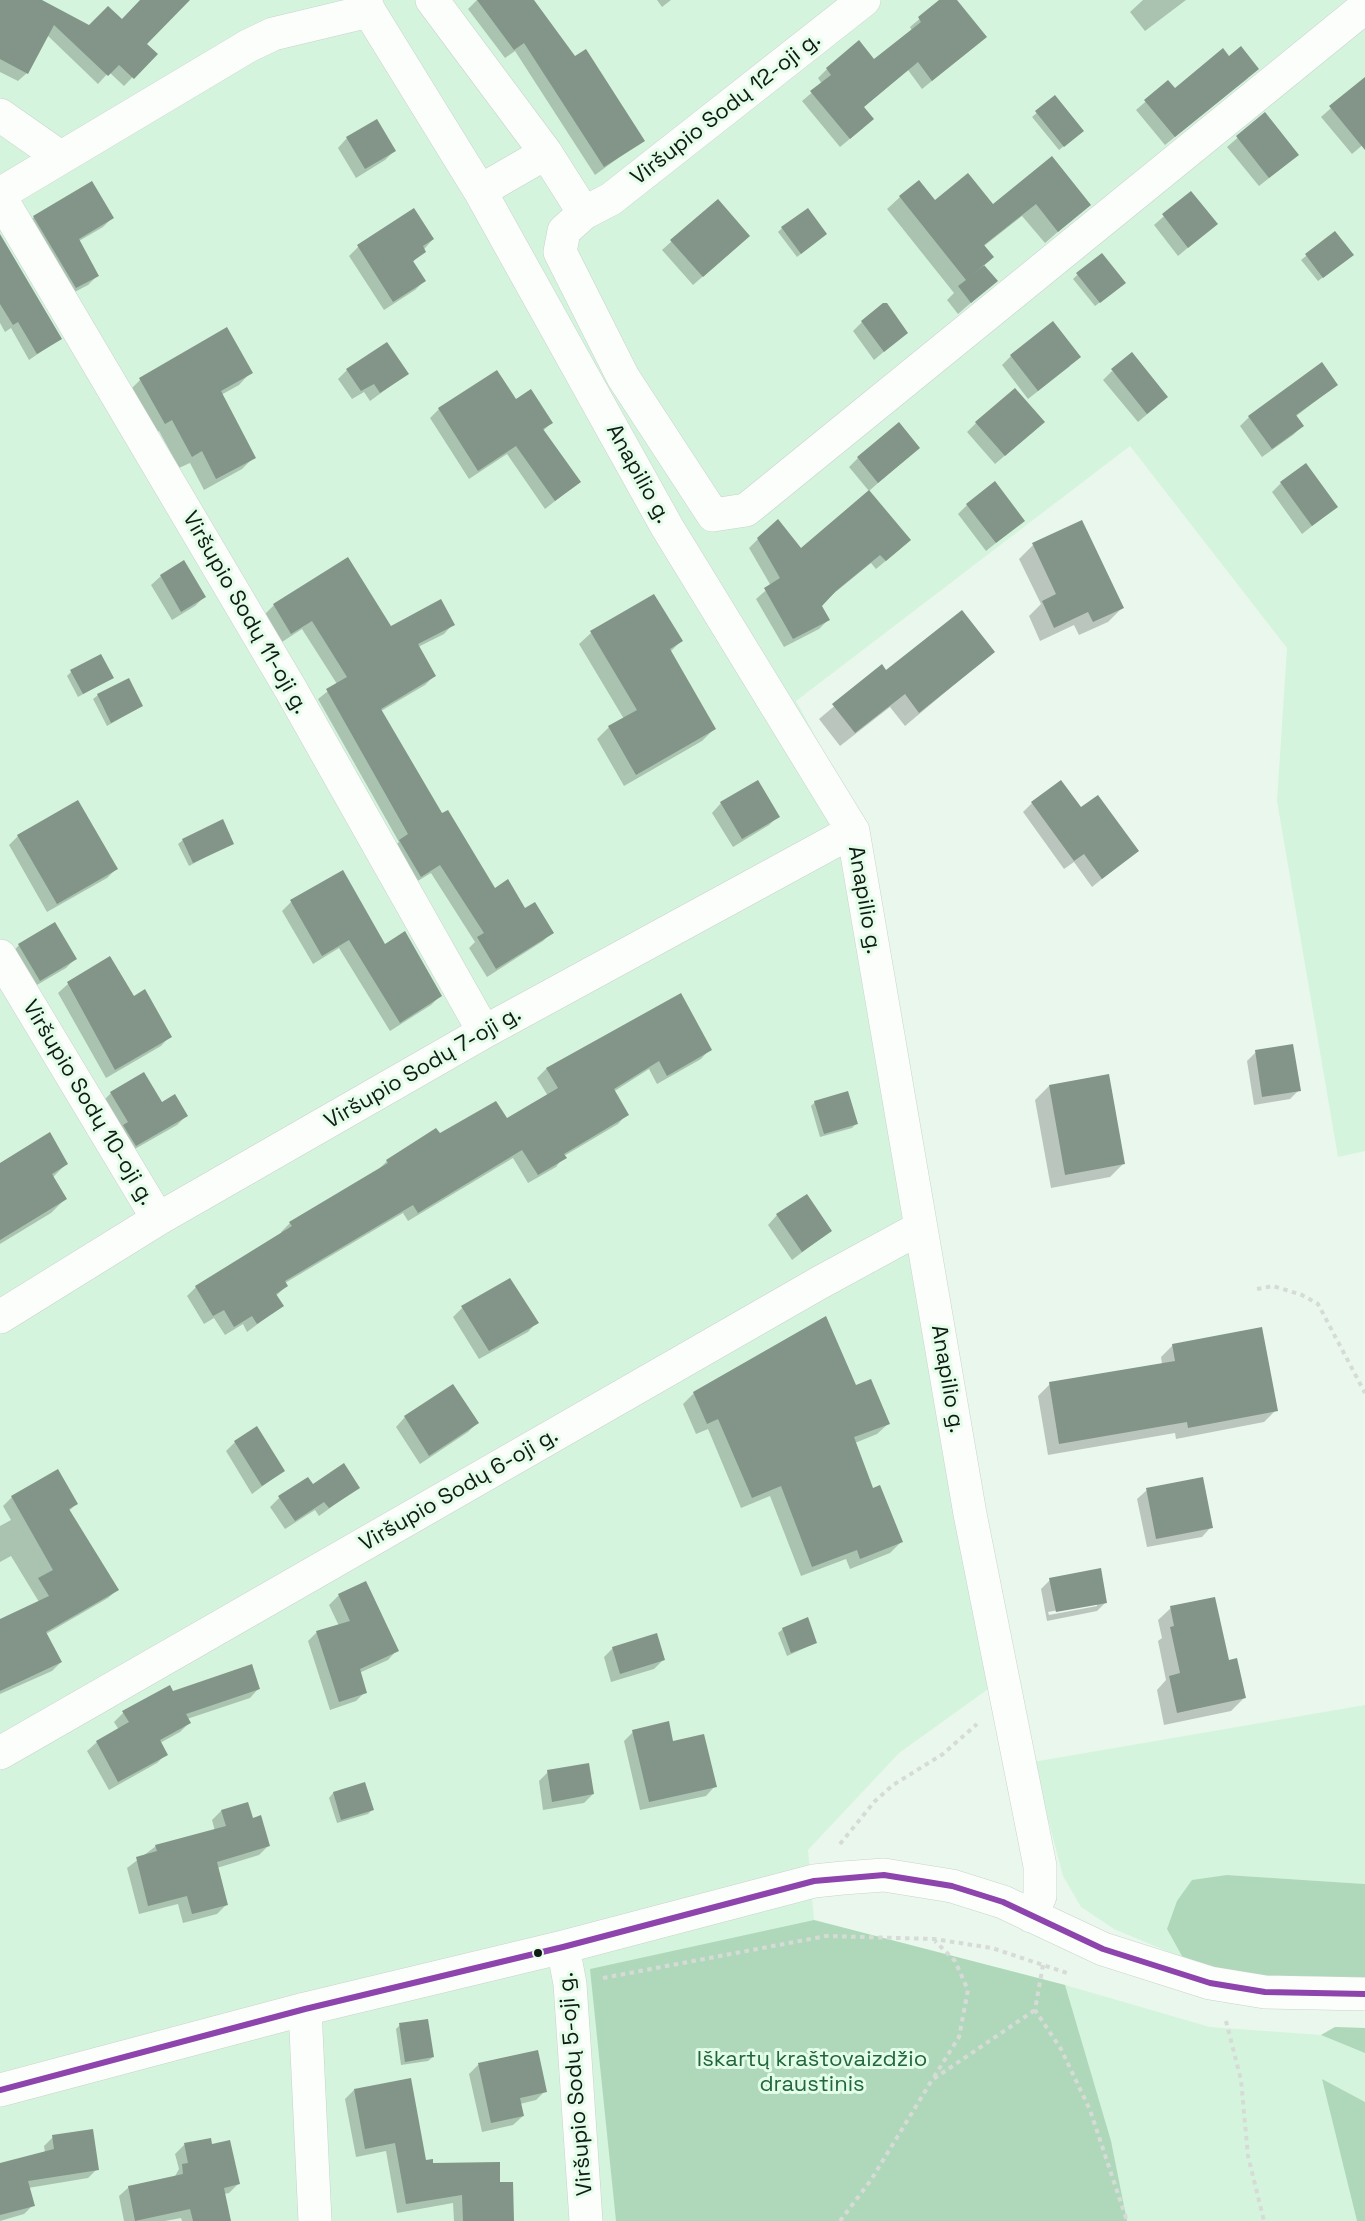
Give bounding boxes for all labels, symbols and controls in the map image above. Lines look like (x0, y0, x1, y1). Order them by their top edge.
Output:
street label: Viršupio Sodų 12-oji g. (626, 27, 826, 191)
street label: Anapilio g. (600, 420, 676, 528)
street label: Viršupio Sodų 11-oji g. (176, 507, 314, 719)
street label: Anapilio g. (842, 844, 886, 956)
street label: Viršupio Sodų 10-oji g. (16, 996, 160, 1210)
street label: Viršupio Sodų 7-oji g. (320, 1001, 526, 1135)
street label: Anapilio g. (925, 1323, 969, 1435)
street label: Viršupio Sodų 6-oji g. (355, 1422, 563, 1558)
unlabelled marker (532, 1947, 544, 1959)
street label: Viršupio Sodų 5-oji g. (553, 1971, 599, 2197)
park label: Iškartų kraštovaizdžio draustinis (697, 2047, 927, 2098)

